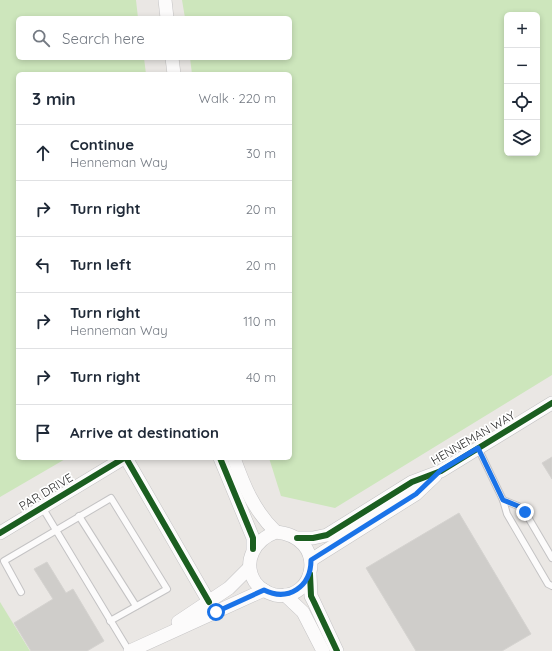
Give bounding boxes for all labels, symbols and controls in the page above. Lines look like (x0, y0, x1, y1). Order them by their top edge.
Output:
map controls (504, 12, 540, 156)
button: + (504, 12, 540, 48)
search box (16, 16, 292, 60)
icon: search (30, 27, 52, 49)
text: Search here (62, 29, 145, 48)
button: − (504, 48, 540, 84)
button: locate (504, 84, 540, 120)
text: 3 min (32, 88, 76, 109)
text: Walk · 220 m (199, 90, 276, 106)
button: layers (504, 120, 540, 156)
text: Continue (70, 135, 134, 154)
icon: ahead (32, 142, 54, 164)
text: 30 m (246, 145, 276, 161)
text: Henneman Way (70, 154, 168, 170)
icon: right (32, 198, 54, 220)
text: Turn right (70, 199, 141, 218)
text: 20 m (246, 201, 276, 217)
icon: left (32, 254, 54, 276)
text: Turn left (70, 255, 132, 274)
text: 20 m (246, 257, 276, 273)
text: Turn right (70, 303, 141, 322)
icon: right (32, 310, 54, 332)
text: 110 m (243, 313, 276, 329)
text: Henneman Way (70, 322, 168, 338)
icon: right (32, 366, 54, 388)
text: Turn right (70, 367, 141, 386)
text: 40 m (246, 369, 276, 385)
street label: HENNEMAN WAY (428, 407, 518, 468)
icon: arrive (32, 422, 54, 444)
text: Arrive at destination (70, 423, 219, 442)
street label: PAR DRIVE (16, 470, 76, 514)
route end (516, 503, 534, 521)
route start (207, 603, 225, 621)

